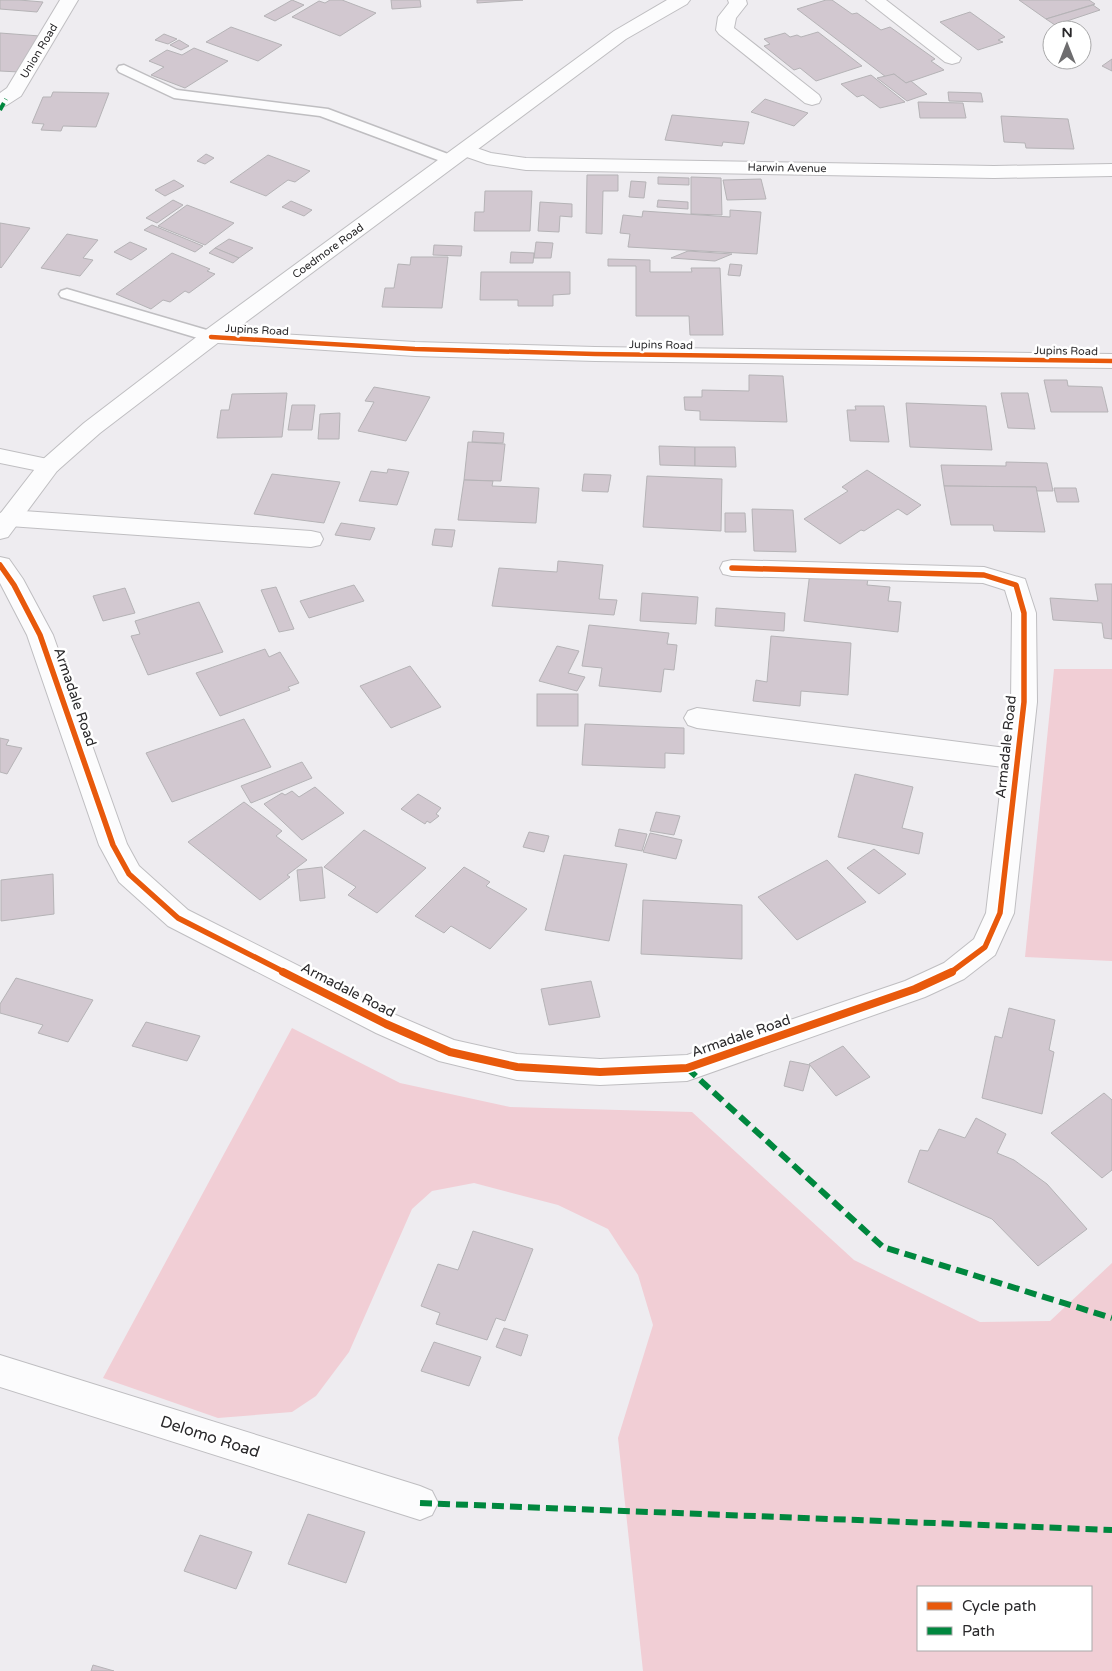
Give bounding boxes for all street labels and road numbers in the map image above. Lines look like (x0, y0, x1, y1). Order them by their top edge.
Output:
street label: Union Road (18, 21, 60, 81)
street label: Harwin Avenue (747, 161, 827, 175)
street label: Coedmore Road (290, 221, 366, 281)
street label: Jupins Road (225, 322, 289, 338)
street label: Jupins Road (629, 338, 693, 352)
street label: Jupins Road (1034, 344, 1098, 358)
street label: Armadale Road (50, 645, 100, 749)
street label: Armadale Road (992, 695, 1020, 799)
street label: Armadale Road (298, 959, 398, 1021)
street label: Armadale Road (689, 1011, 793, 1061)
street label: Delomo Road (158, 1412, 262, 1462)

